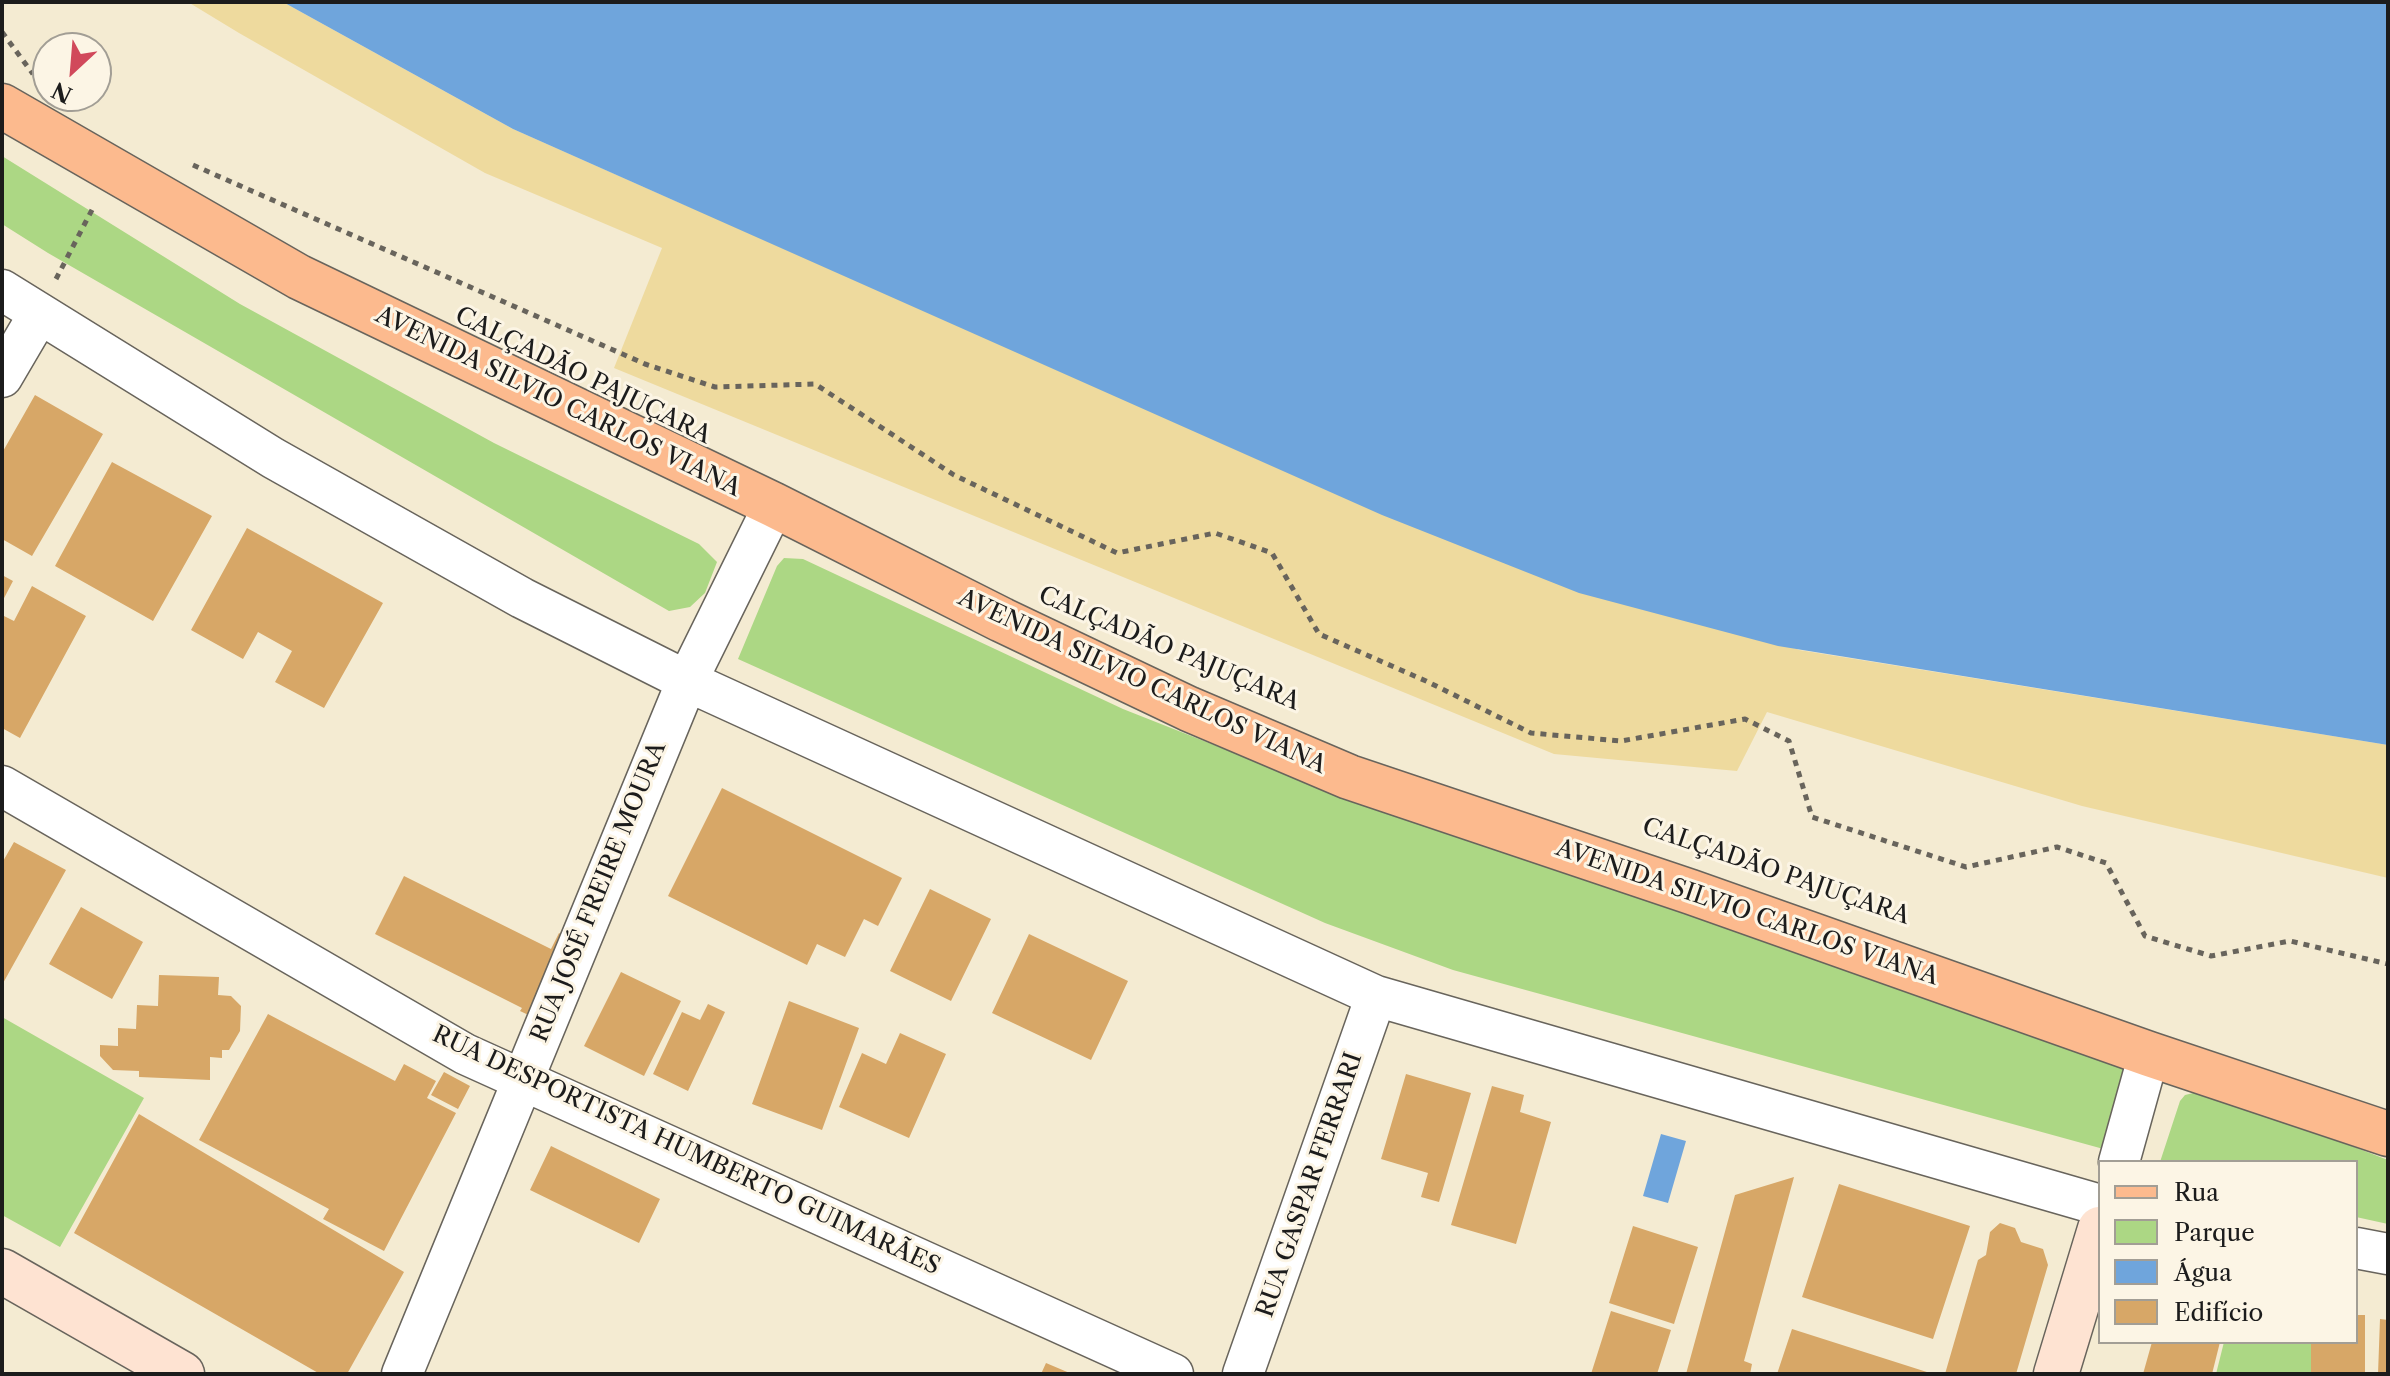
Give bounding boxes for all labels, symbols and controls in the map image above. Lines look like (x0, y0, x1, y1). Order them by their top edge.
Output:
north arrow (32, 32, 112, 112)
text: N (48, 76, 77, 109)
street label: AVENIDA SILVIO CARLOS VIANA (371, 301, 745, 503)
street label: CALÇADÃO PAJUÇARA (450, 301, 716, 451)
street label: CALÇADÃO PAJUÇARA (1034, 581, 1304, 717)
street label: AVENIDA SILVIO CARLOS VIANA (953, 584, 1331, 780)
street label: RUA JOSÉ FREIRE MOURA (525, 737, 673, 1047)
street label: CALÇADÃO PAJUÇARA (1638, 813, 1914, 931)
street label: AVENIDA SILVIO CARLOS VIANA (1552, 834, 1942, 992)
street label: RUA DESPORTISTA HUMBERTO GUIMARÃES (428, 1020, 944, 1282)
street label: RUA GASPAR FERRARI (1251, 1049, 1369, 1321)
legend (2098, 1160, 2358, 1344)
text: Rua (2174, 1178, 2219, 1207)
text: Parque (2174, 1218, 2255, 1247)
text: Água (2174, 1258, 2232, 1287)
text: Edifício (2174, 1298, 2263, 1327)

